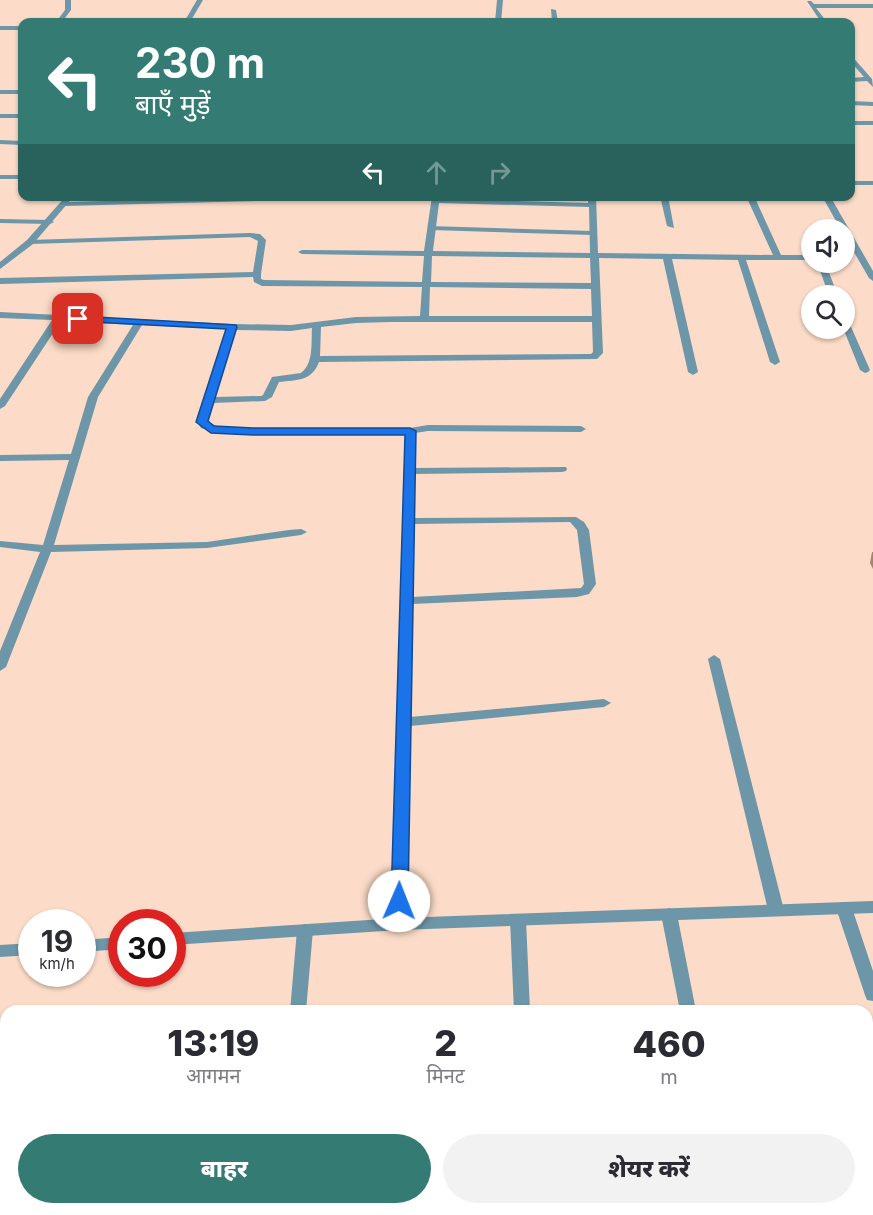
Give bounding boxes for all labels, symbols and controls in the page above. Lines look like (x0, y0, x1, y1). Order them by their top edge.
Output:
text: 230 m (135, 37, 265, 88)
icon: left (36, 42, 114, 120)
text: बाएँ मुड़ें (135, 88, 211, 121)
icon: left (357, 156, 390, 189)
icon: ahead (420, 156, 453, 189)
icon: right (483, 156, 516, 189)
map controls (801, 219, 855, 339)
button: sound (801, 219, 855, 273)
button: search (801, 285, 855, 339)
pin (52, 293, 103, 344)
icon: arrive (61, 302, 94, 335)
position arrow (367, 869, 431, 933)
speed limit sign: 30 (108, 909, 186, 987)
text: 19 (41, 923, 73, 959)
text: km/h (39, 954, 75, 973)
text: 13:19 (167, 1021, 259, 1065)
text: 2 (434, 1021, 457, 1065)
text: 460 (632, 1022, 706, 1066)
text: आगमन (186, 1064, 241, 1088)
text: मिनट (427, 1064, 465, 1088)
text: m (660, 1065, 678, 1089)
button: बाहर (18, 1134, 431, 1203)
button: शेयर करें (443, 1134, 855, 1203)

